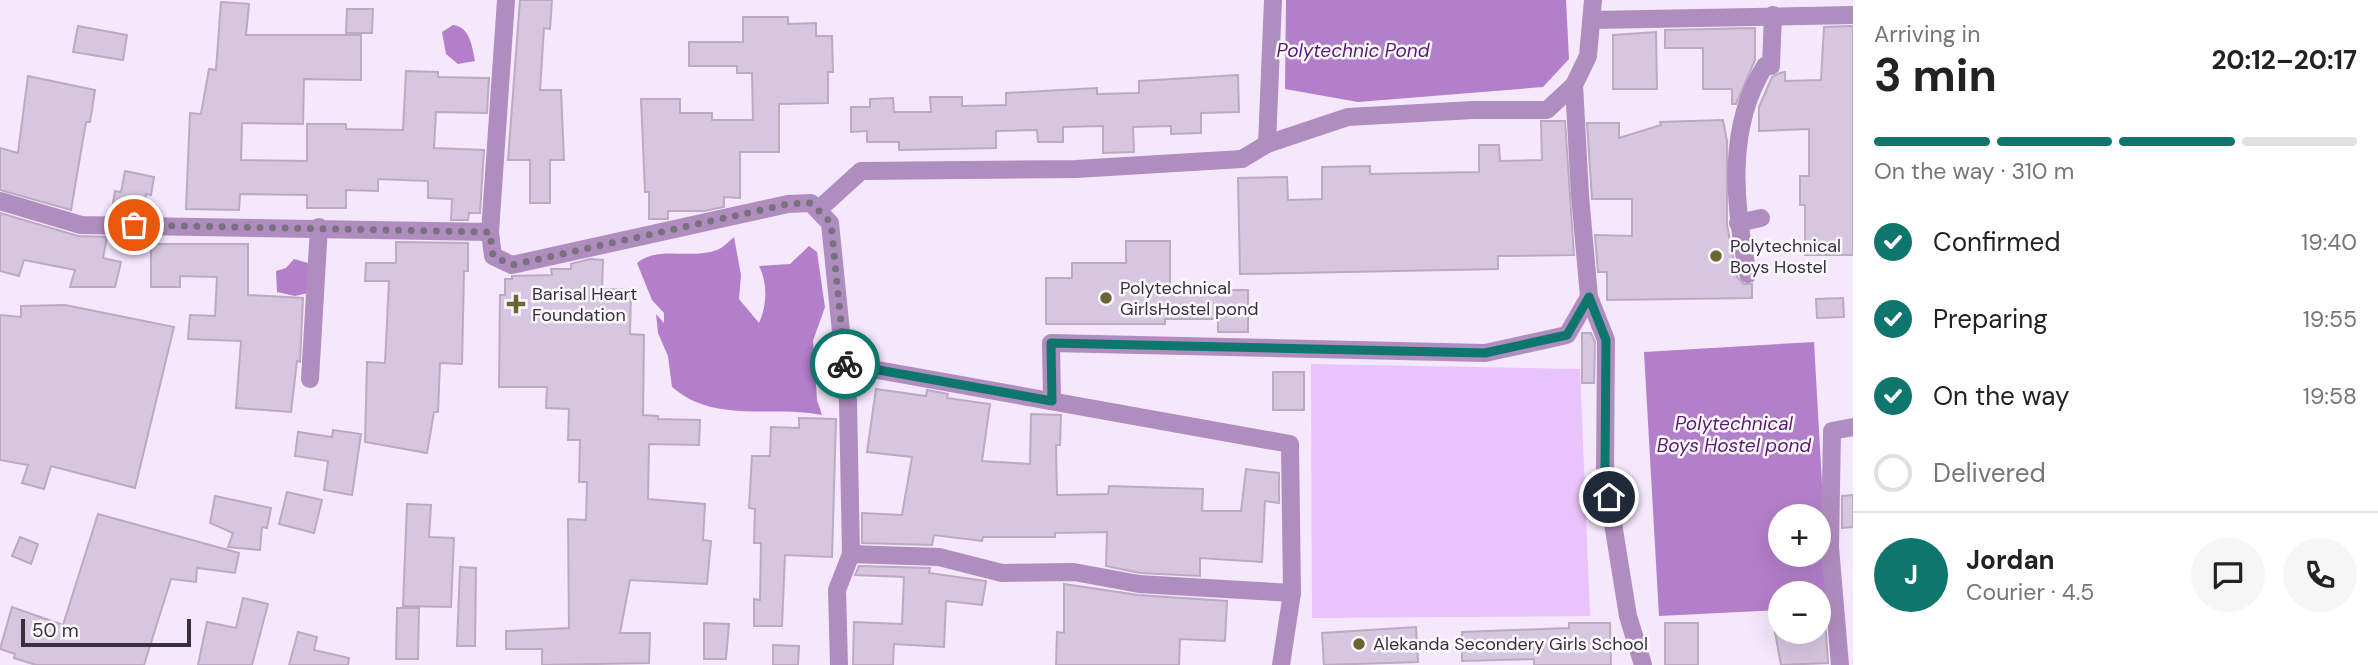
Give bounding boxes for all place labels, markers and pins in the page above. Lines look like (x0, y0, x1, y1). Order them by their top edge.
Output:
pin (104, 195, 164, 255)
place label: Polytechnical Boys Hostel (1730, 234, 1841, 279)
marker: Polytechnical Boys Hostel (1708, 248, 1724, 264)
place label: Polytechnical GirlsHostel pond (1120, 276, 1259, 321)
place label: Barisal Heart Foundation (532, 282, 637, 327)
marker: Polytechnical GirlsHostel pond (1098, 290, 1114, 306)
marker: Barisal Heart Foundation (506, 294, 526, 314)
pin (1579, 467, 1639, 527)
place label: Alekanda Secondery Girls School (1373, 632, 1648, 656)
marker: Alekanda Secondery Girls School (1351, 636, 1367, 652)

